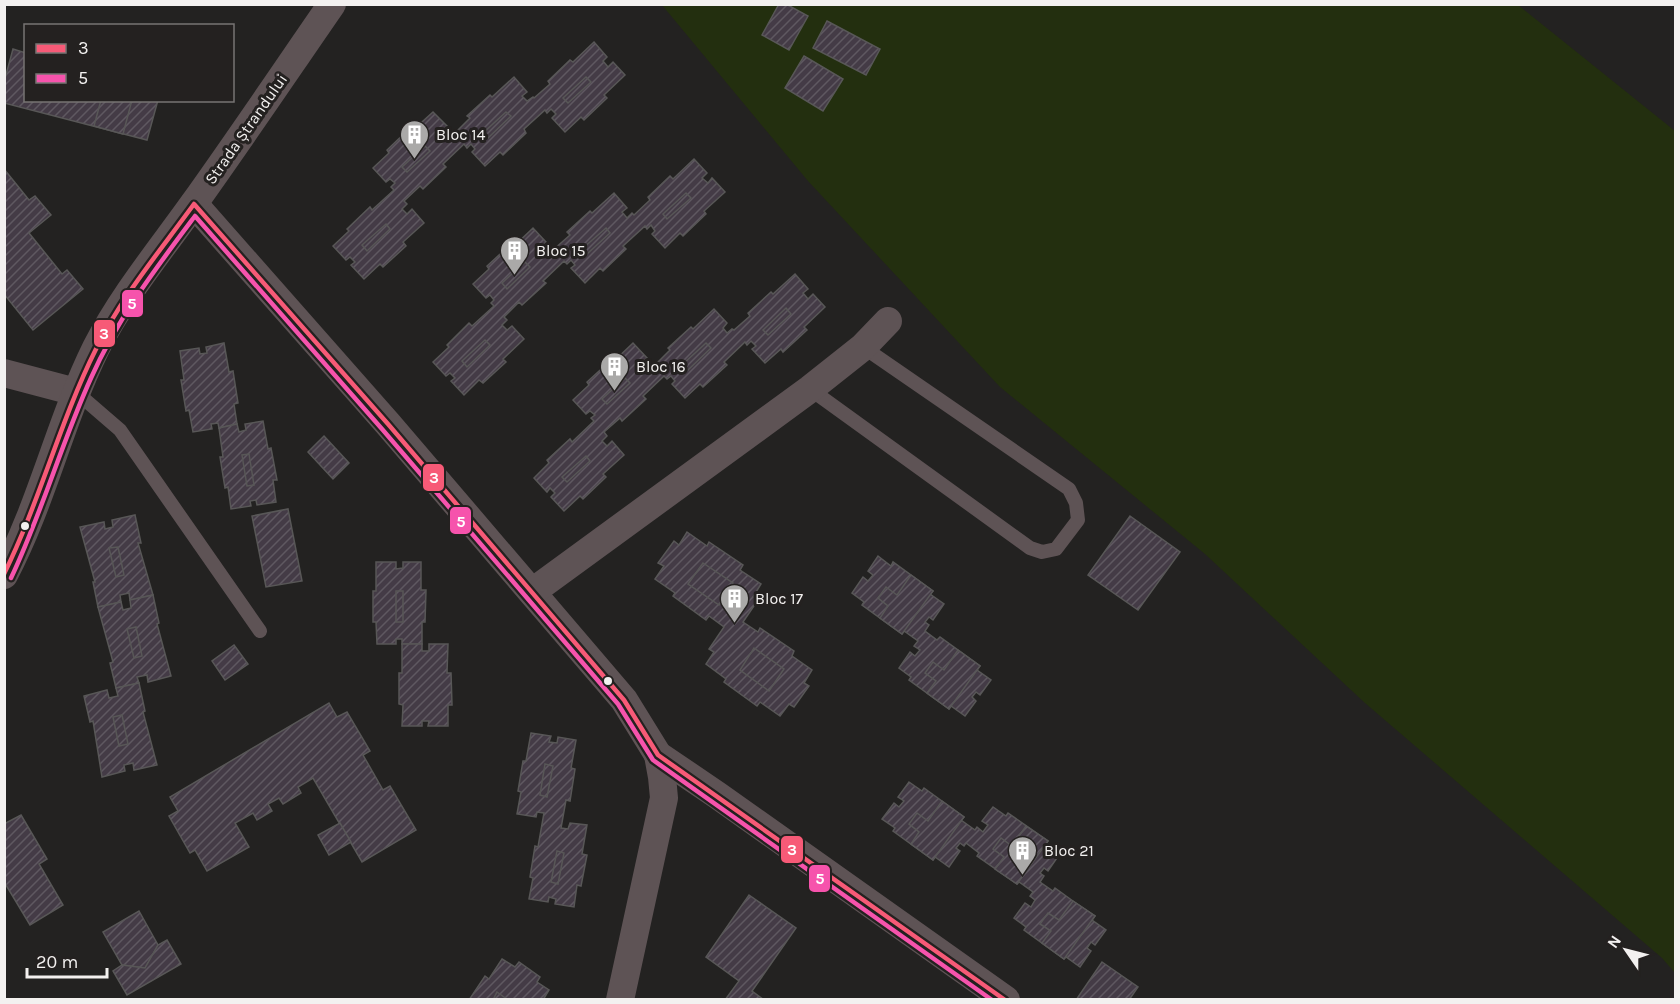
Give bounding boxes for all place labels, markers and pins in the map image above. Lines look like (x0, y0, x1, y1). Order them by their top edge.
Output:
building icon: Bloc 14 (399, 118, 431, 160)
place label: Bloc 14 (436, 125, 486, 144)
building icon: Bloc 15 (499, 234, 531, 276)
place label: Bloc 15 (536, 241, 586, 260)
building icon: Bloc 16 (599, 350, 631, 392)
place label: Bloc 16 (636, 357, 686, 376)
unlabelled marker (19, 520, 31, 532)
building icon: Bloc 17 (718, 582, 750, 624)
place label: Bloc 17 (755, 589, 804, 608)
unlabelled marker (602, 675, 614, 687)
building icon: Bloc 21 (1007, 834, 1039, 876)
place label: Bloc 21 (1044, 841, 1094, 860)

